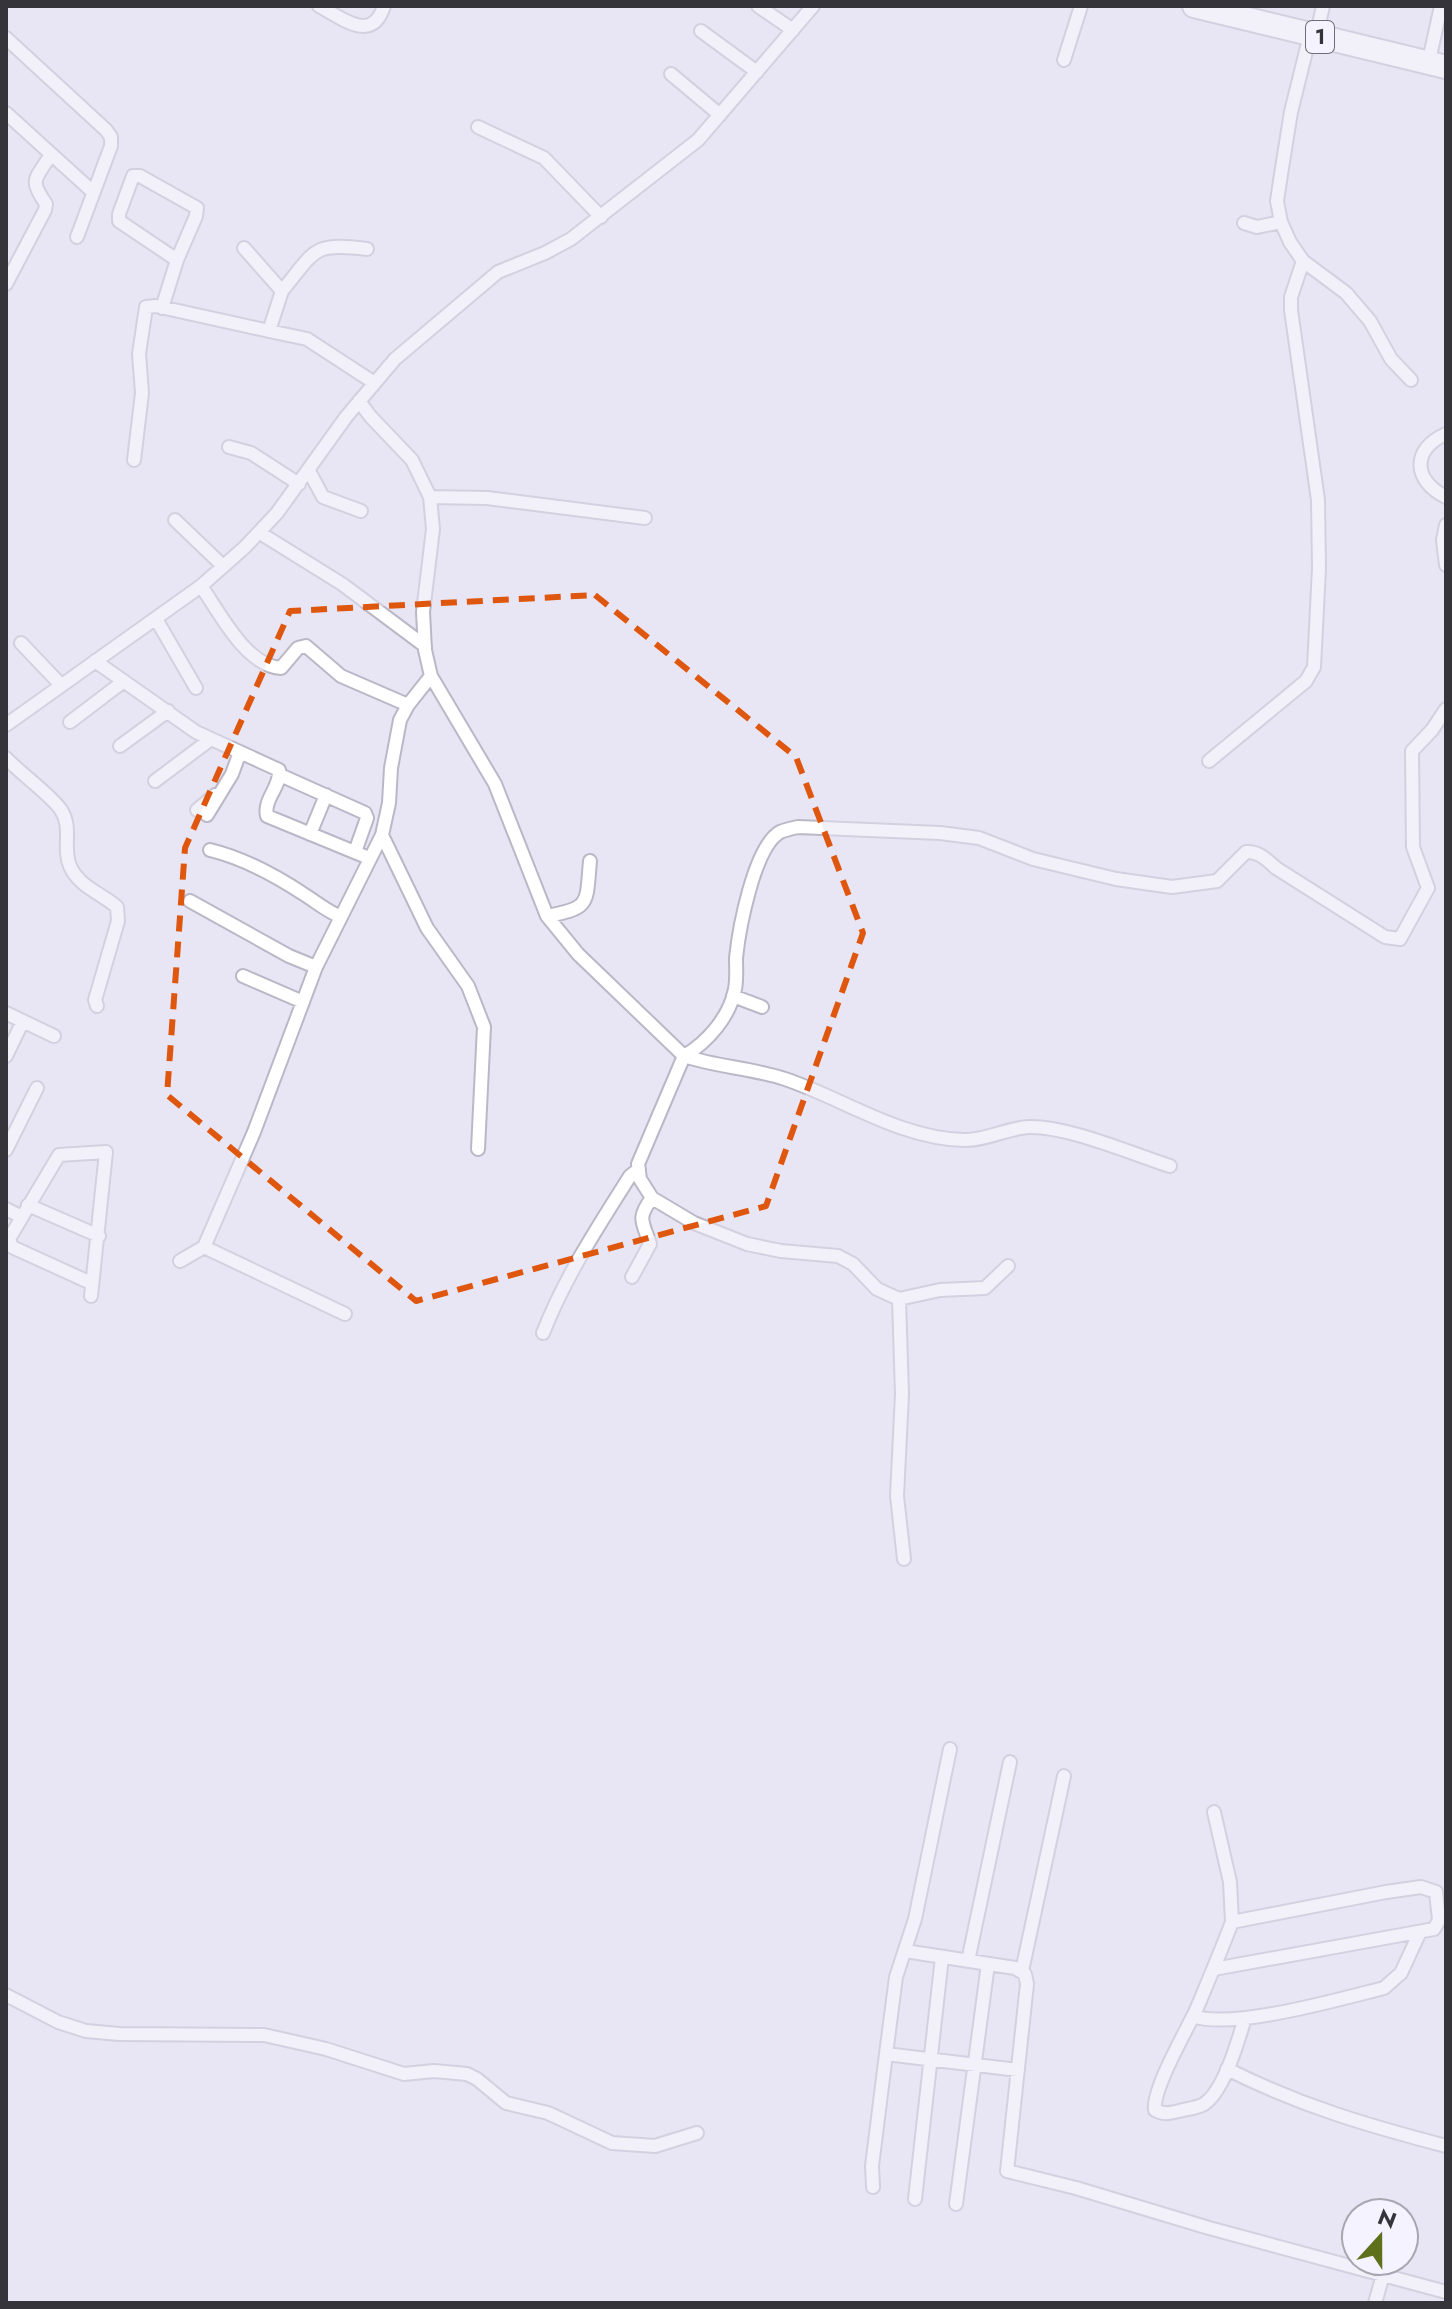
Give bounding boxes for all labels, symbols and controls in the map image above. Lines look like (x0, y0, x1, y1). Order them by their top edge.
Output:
road number: 1 (1306, 21, 1334, 53)
north arrow (1340, 2197, 1420, 2277)
text: N (1373, 2200, 1401, 2236)

